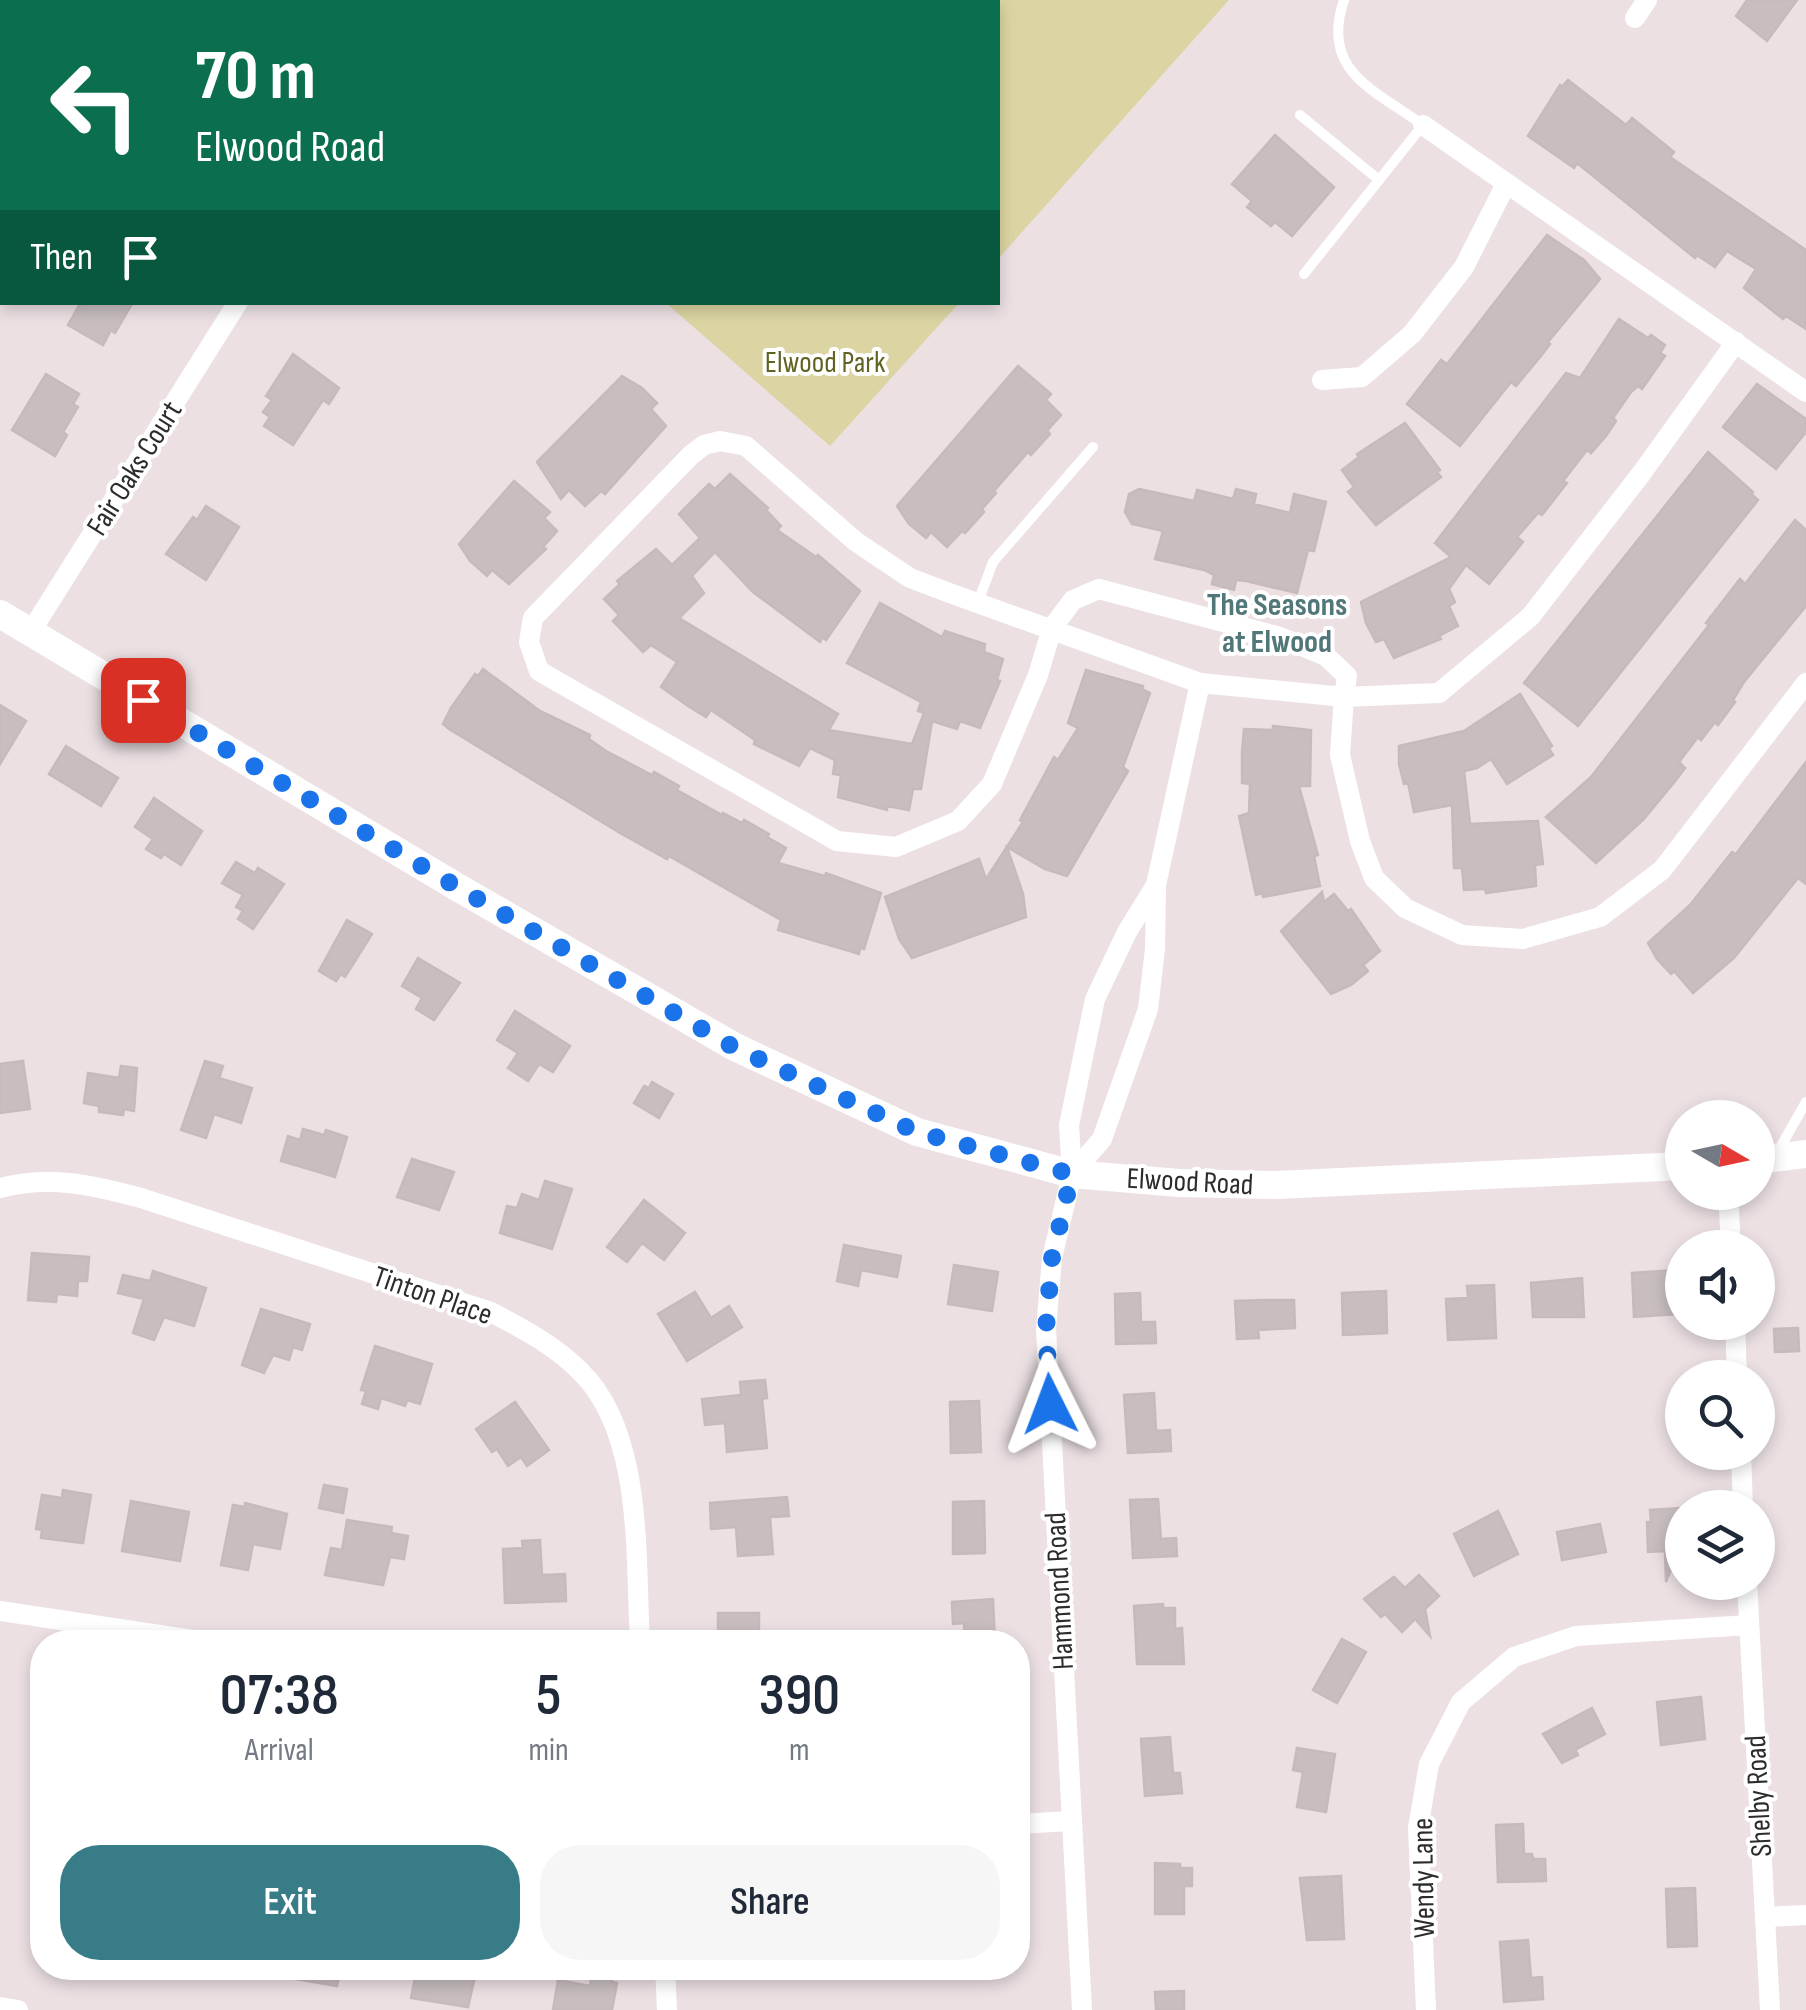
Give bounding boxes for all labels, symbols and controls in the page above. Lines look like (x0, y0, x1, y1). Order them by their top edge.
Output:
text: 70 m (195, 35, 316, 119)
icon: left (30, 40, 160, 170)
text: Elwood Road (195, 120, 385, 175)
icon: arrive (113, 230, 168, 285)
text: Then (30, 235, 93, 280)
park label: Elwood Park (765, 345, 886, 381)
street label: Fair Oaks Court (79, 395, 190, 542)
district label: The Seasons at Elwood (1207, 586, 1347, 662)
pin (101, 658, 186, 743)
icon: arrive (116, 673, 171, 728)
north arrow (1665, 1100, 1775, 1210)
map controls (1665, 1100, 1775, 1600)
street label: Elwood Road (1126, 1161, 1254, 1203)
button: sound (1665, 1230, 1775, 1340)
street label: Tinton Place (368, 1259, 497, 1333)
position arrow (998, 1352, 1102, 1456)
button: search (1665, 1360, 1775, 1470)
button: layers (1665, 1490, 1775, 1600)
street label: Hammond Road (1038, 1511, 1082, 1671)
text: 07:38 (220, 1660, 339, 1732)
text: 5 (536, 1660, 561, 1732)
text: 390 (759, 1660, 840, 1732)
text: Arrival (245, 1731, 314, 1770)
text: min (529, 1731, 569, 1770)
text: m (789, 1731, 810, 1770)
street label: Shelby Road (1738, 1734, 1780, 1858)
street label: Wendy Lane (1405, 1818, 1443, 1938)
button: Exit (60, 1845, 520, 1960)
button: Share (540, 1845, 1000, 1960)

